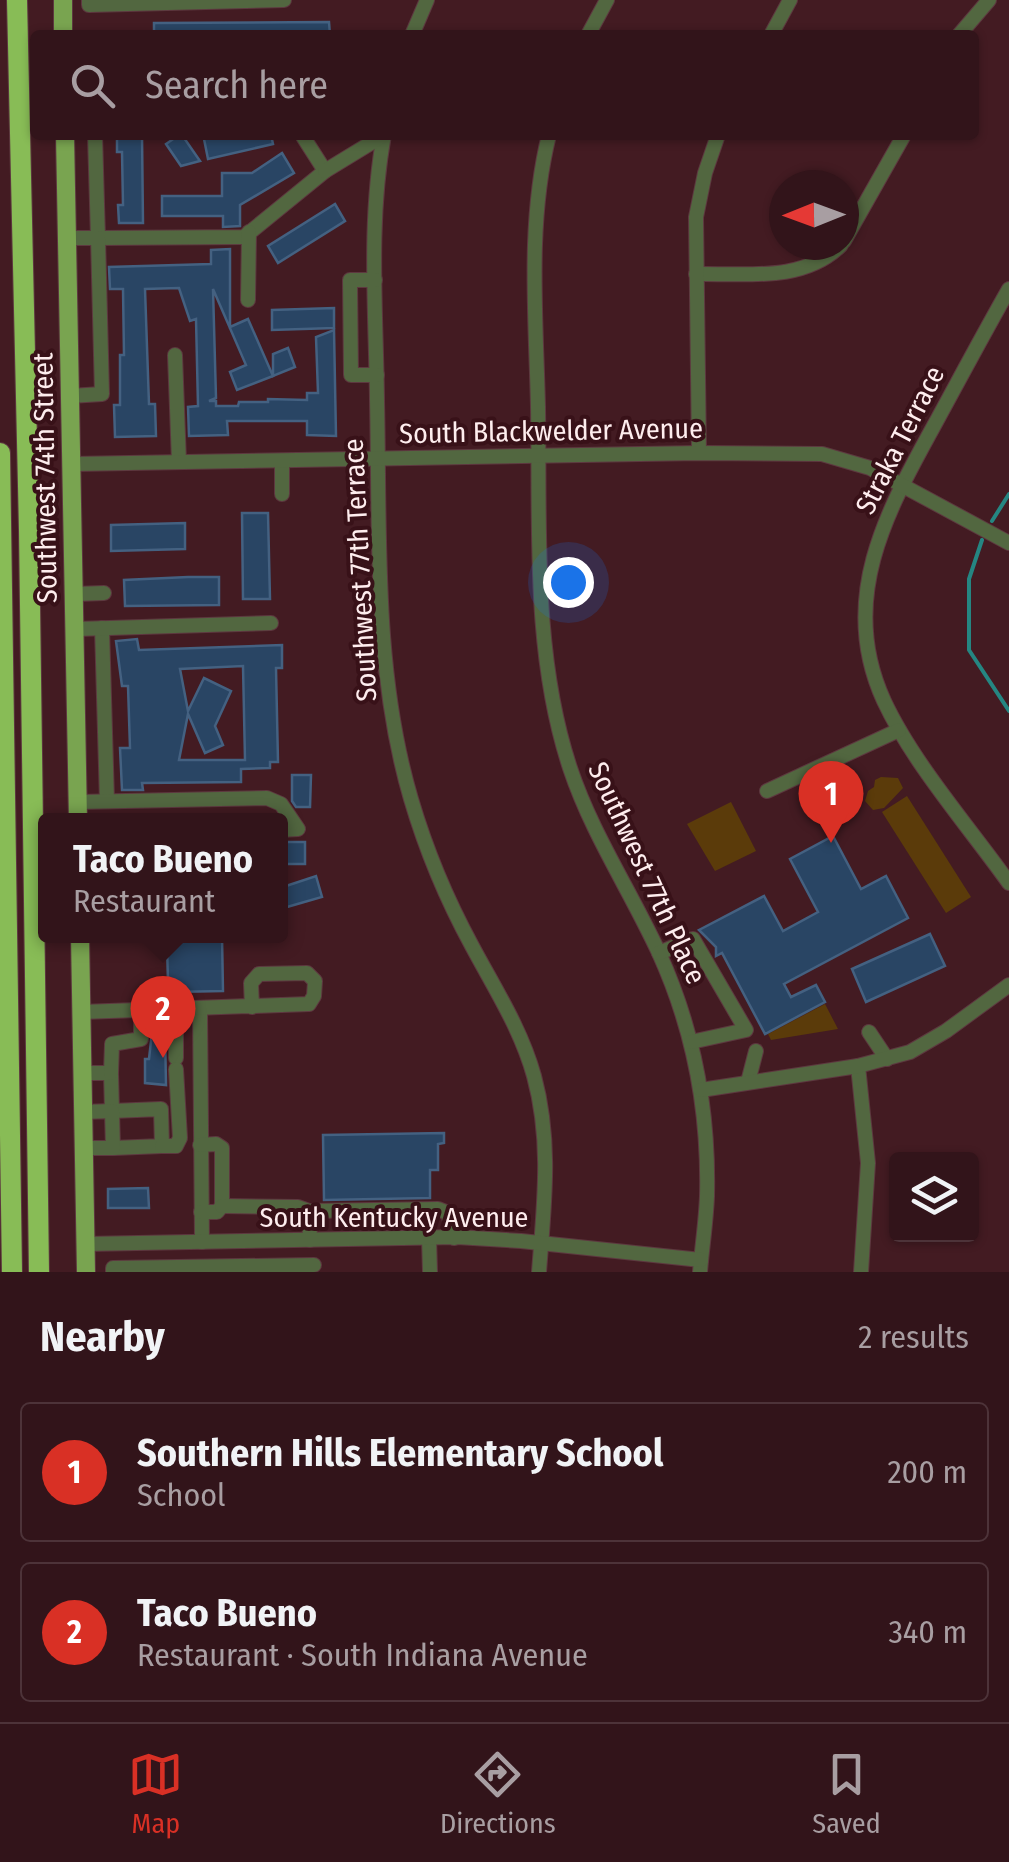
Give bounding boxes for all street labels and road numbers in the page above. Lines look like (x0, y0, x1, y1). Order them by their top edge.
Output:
street label: Southwest 74th Street (26, 352, 64, 603)
street label: Straka Terrace (849, 361, 951, 519)
street label: South Blackwelder Avenue (399, 412, 703, 450)
street label: Southwest 77th Terrace (337, 438, 383, 702)
street label: Southwest 77th Place (581, 757, 713, 989)
street label: South Kentucky Avenue (260, 1201, 528, 1234)

